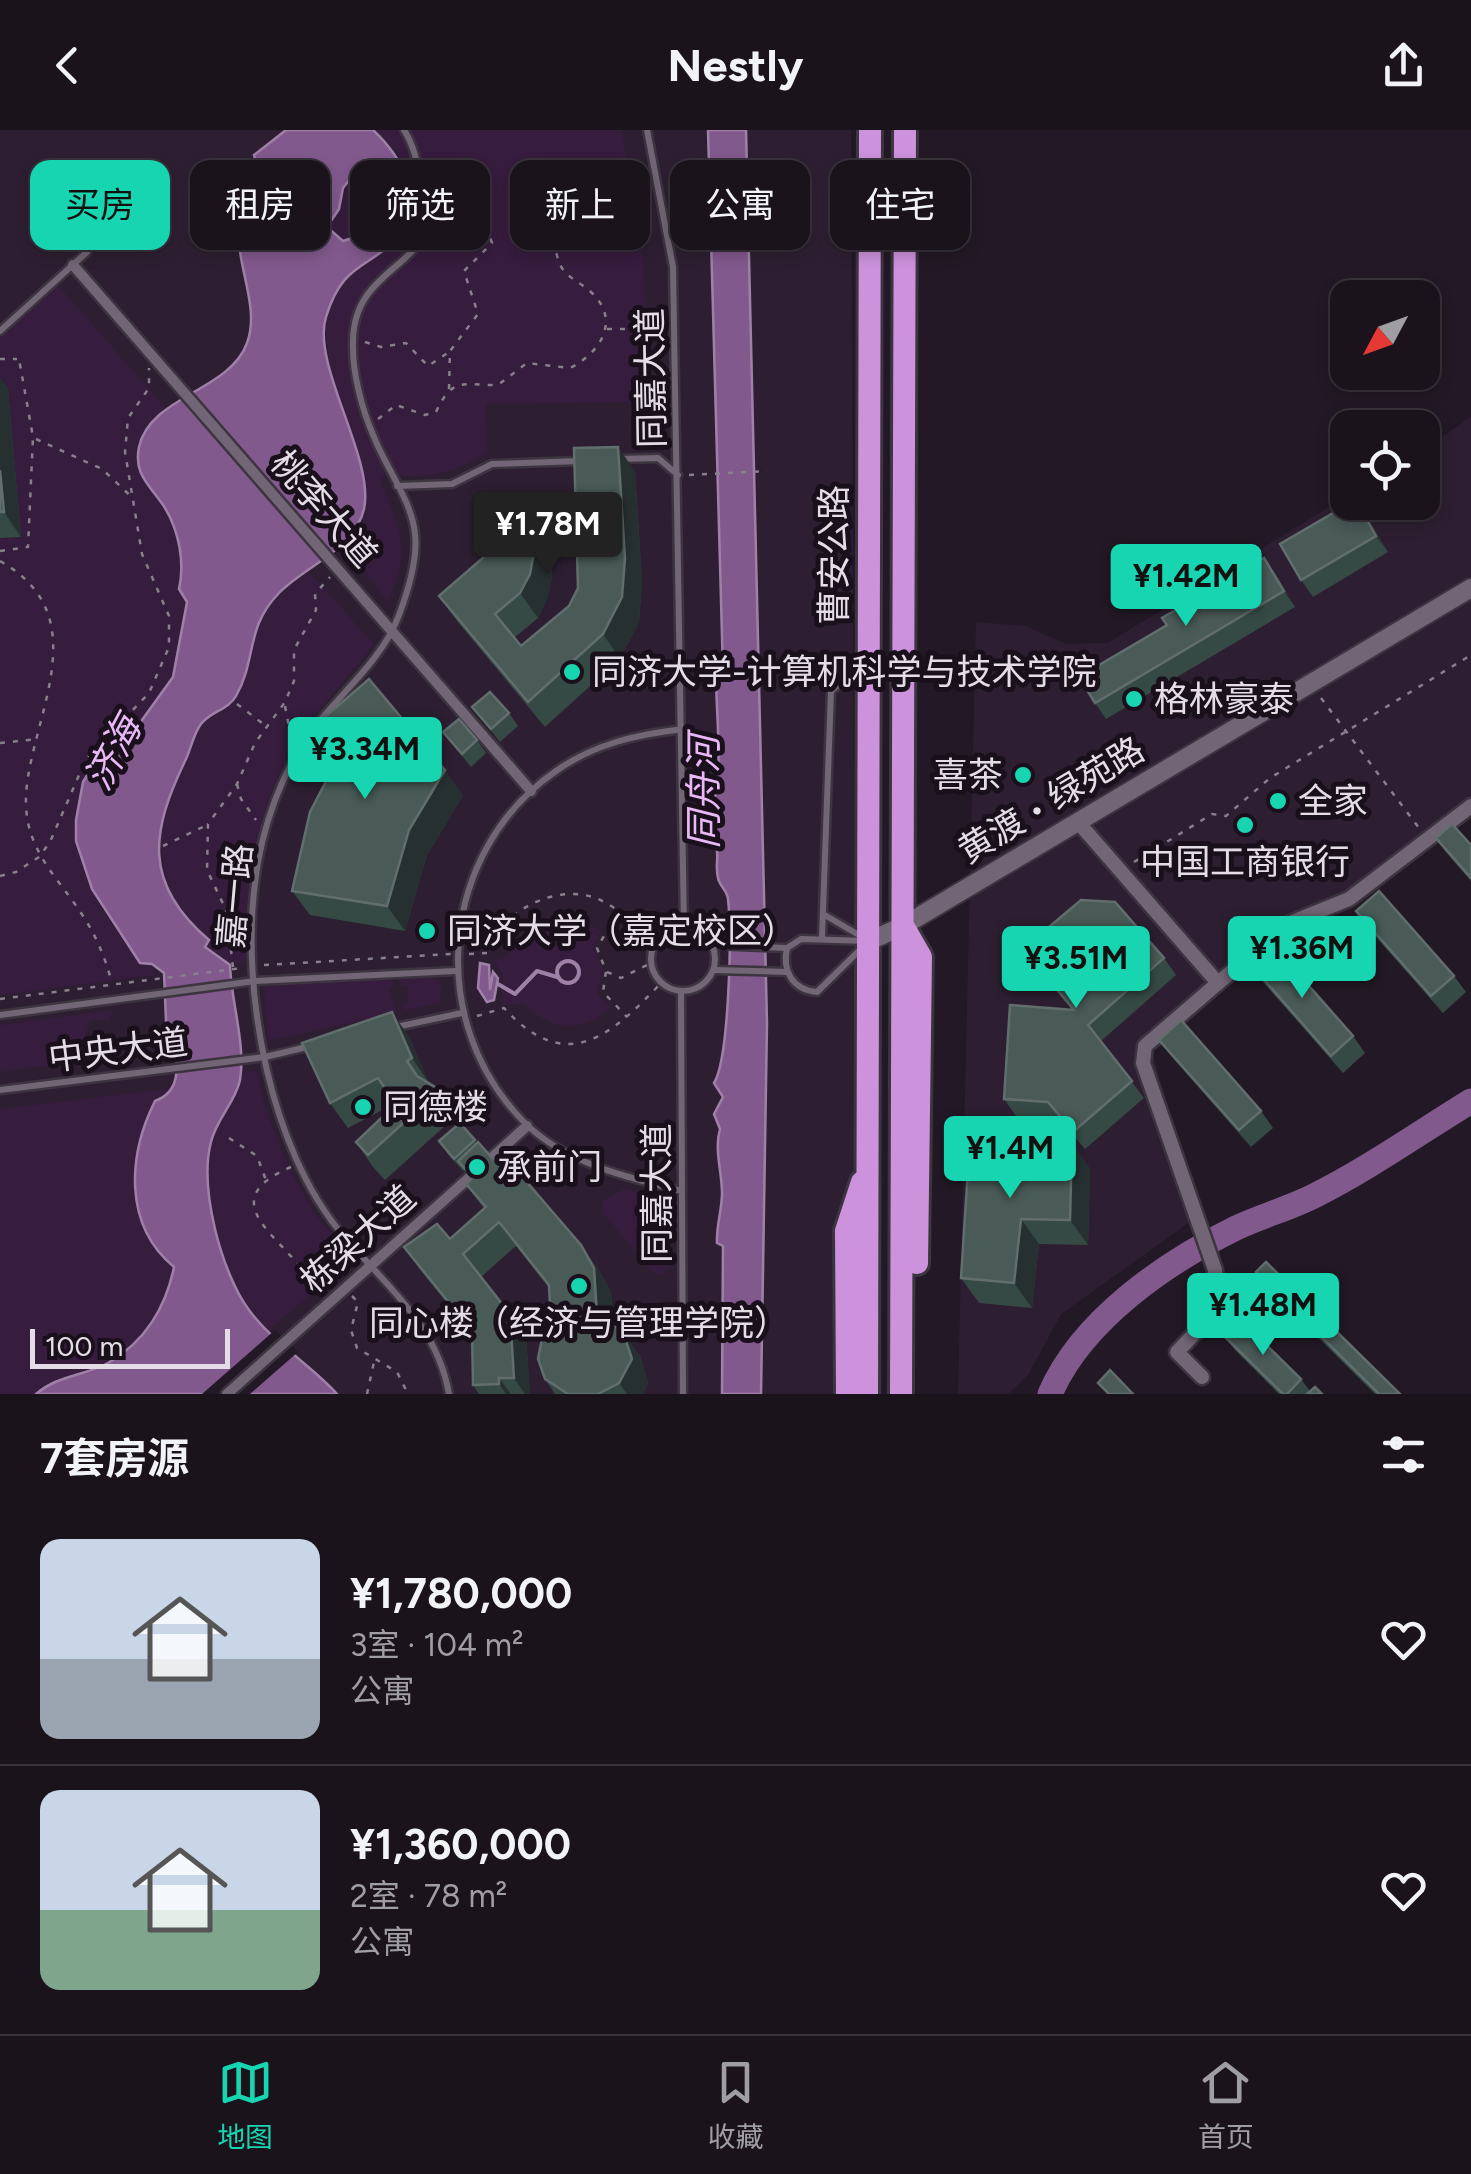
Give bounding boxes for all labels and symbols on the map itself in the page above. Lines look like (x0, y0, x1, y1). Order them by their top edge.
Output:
north arrow (1330, 280, 1440, 390)
street label: 同嘉大道 (629, 308, 673, 448)
street label: 桃李大道 (262, 442, 386, 576)
street label: 曹安公路 (813, 485, 855, 625)
pin: ¥1.78M (467, 492, 629, 577)
pin: ¥1.42M (1105, 544, 1267, 629)
place label: 同济大学-计算机科学与技术学院 (592, 651, 1097, 693)
marker: 同济大学-计算机科学与技术学院 (561, 661, 583, 683)
place label: 格林豪泰 (1154, 678, 1294, 720)
marker: 格林豪泰 (1123, 688, 1145, 710)
water label: 济海 (75, 704, 153, 797)
pin: ¥3.34M (284, 717, 446, 802)
water label: 同舟河 (681, 728, 727, 849)
street label: 黄渡 • 绿苑路 (950, 728, 1152, 872)
place label: 喜茶 (933, 754, 1003, 796)
marker: 喜茶 (1012, 764, 1034, 786)
place label: 全家 (1298, 780, 1368, 822)
marker: 全家 (1267, 790, 1289, 812)
marker: 中国工商银行 (1234, 814, 1256, 836)
place label: 中国工商银行 (1140, 841, 1350, 883)
street label: 嘉一路 (210, 842, 260, 950)
place label: 同济大学（嘉定校区） (447, 910, 797, 952)
pin: ¥1.36M (1221, 916, 1383, 1001)
marker: 同济大学（嘉定校区） (416, 920, 438, 942)
pin: ¥3.51M (995, 926, 1157, 1011)
street label: 中央大道 (46, 1021, 190, 1079)
place label: 同德楼 (383, 1086, 488, 1128)
marker: 同德楼 (352, 1096, 374, 1118)
pin: ¥1.4M (940, 1116, 1080, 1201)
street label: 同嘉大道 (636, 1123, 678, 1263)
place label: 承前门 (497, 1146, 602, 1188)
marker: 承前门 (466, 1156, 488, 1178)
street label: 栋梁大道 (292, 1177, 424, 1301)
pin: ¥1.48M (1182, 1273, 1344, 1358)
marker: 同心楼（经济与管理学院） (568, 1275, 590, 1297)
place label: 同心楼（经济与管理学院） (369, 1302, 789, 1344)
scale bar (30, 1324, 230, 1368)

